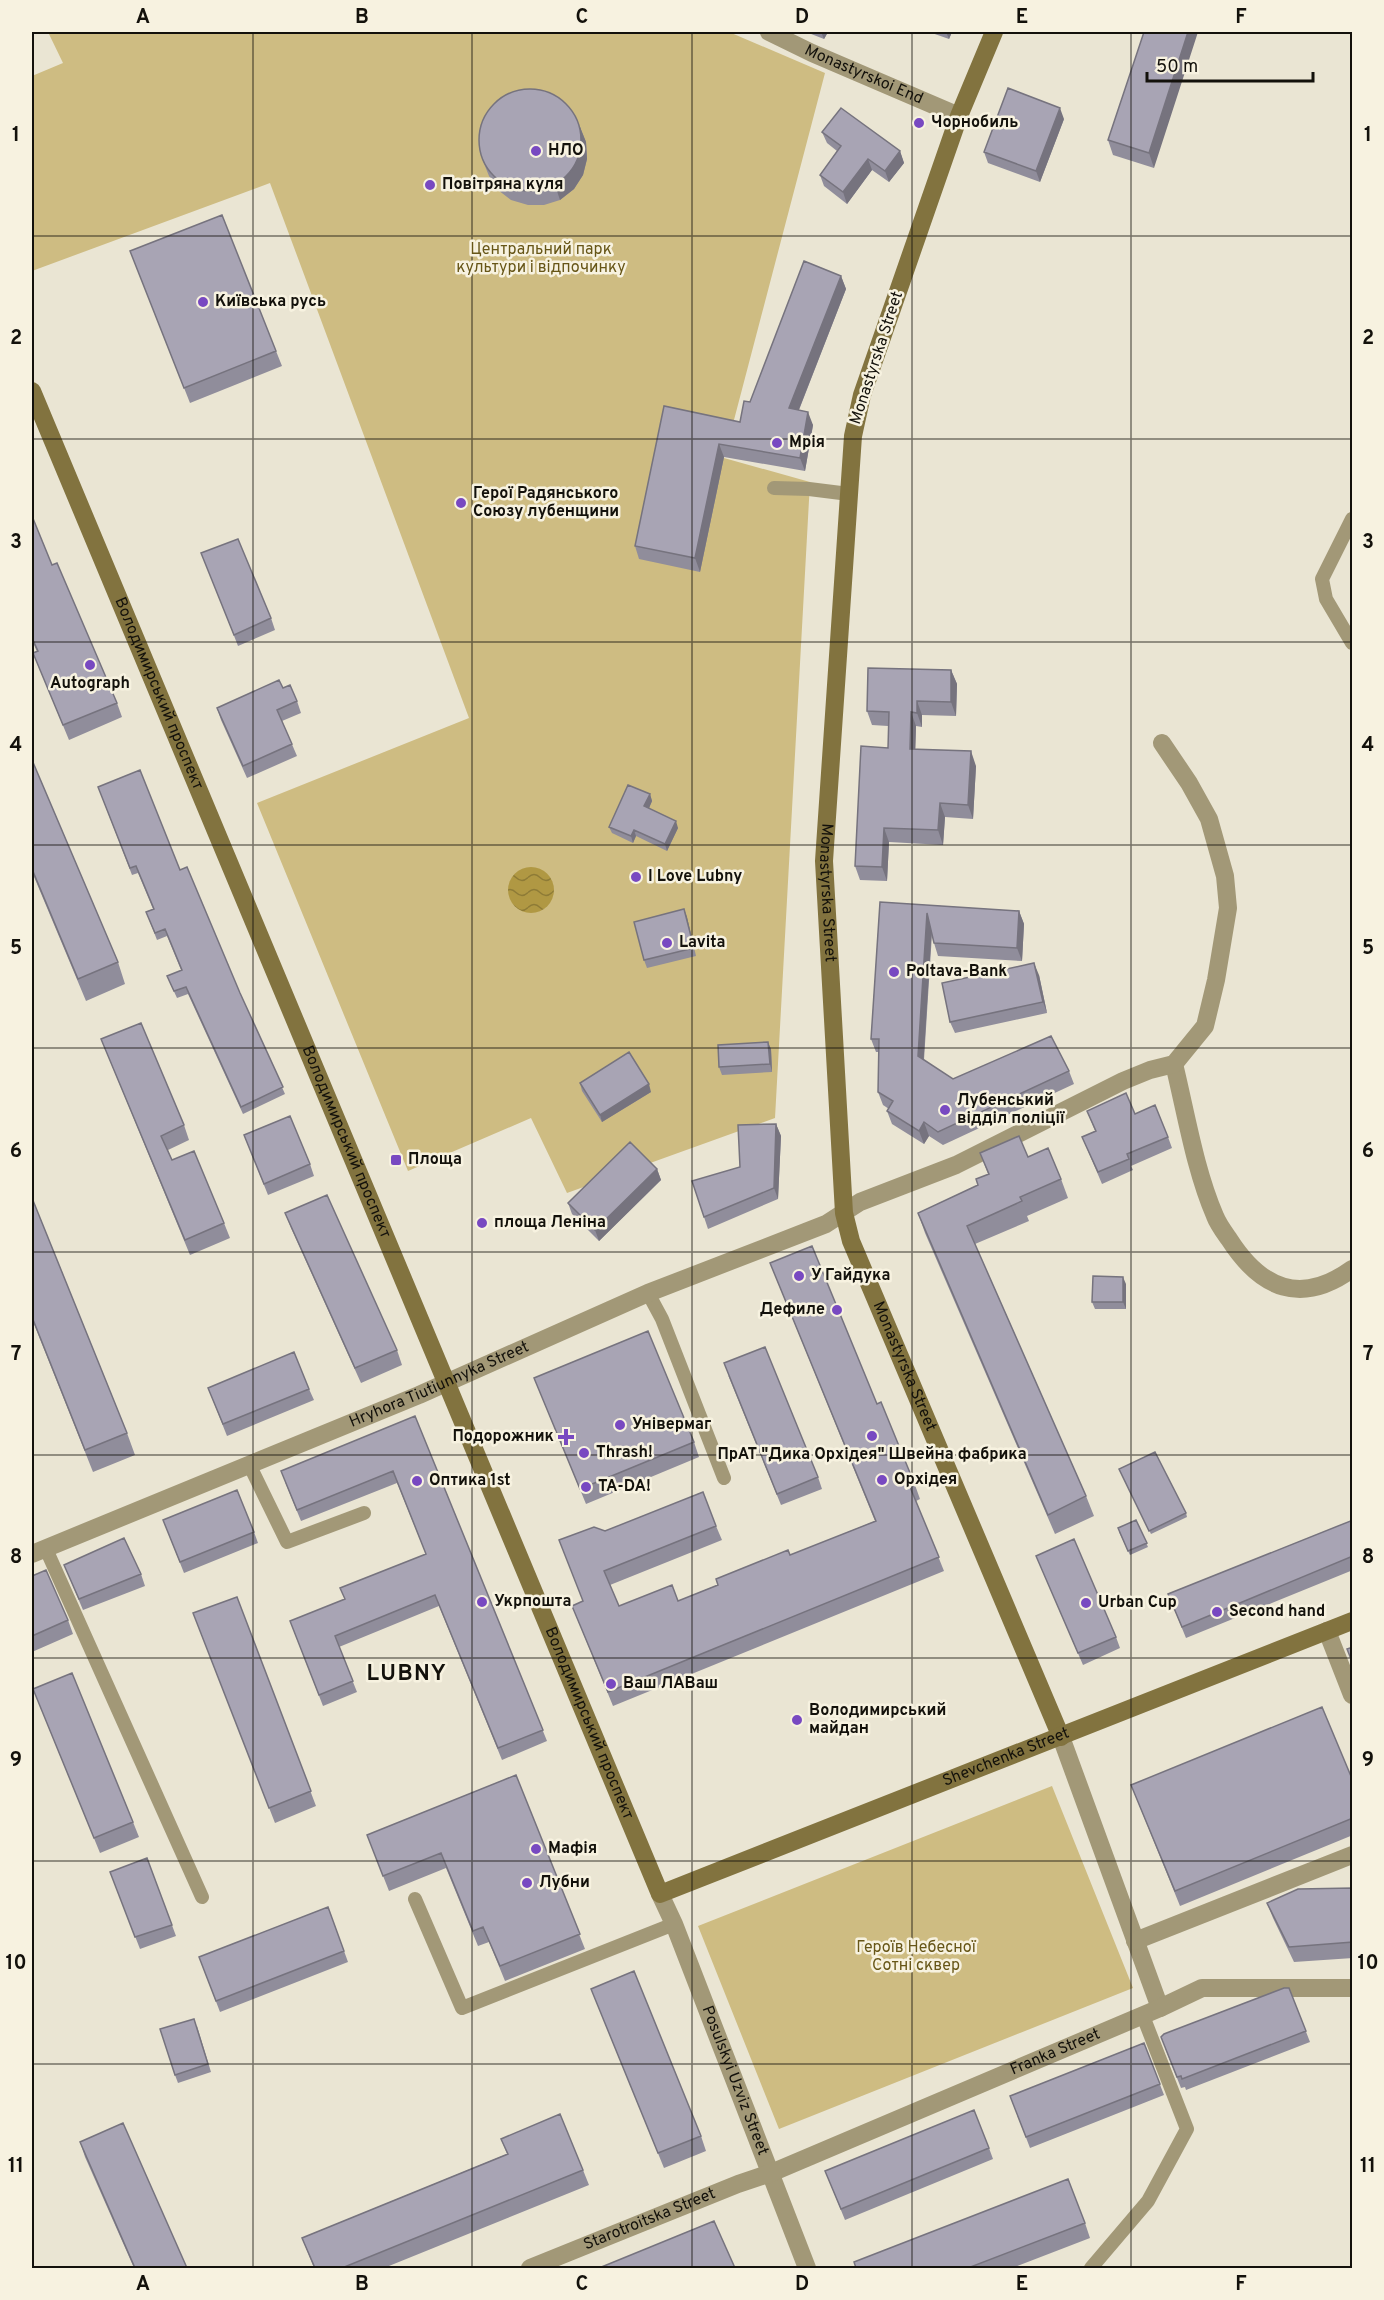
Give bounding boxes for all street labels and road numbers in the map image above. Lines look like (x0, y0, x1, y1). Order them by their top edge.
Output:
street label: Monastyrskoi End (801, 41, 926, 109)
street label: Monastyrska Street (846, 289, 908, 427)
street label: Володимирський проспект (109, 594, 208, 793)
street label: Monastyrska Street (814, 823, 840, 963)
street label: Володимирський проспект (297, 1043, 395, 1241)
street label: Monastyrska Street (868, 1299, 940, 1434)
street label: Hryhora Tiutiunnyka Street (346, 1337, 532, 1433)
street label: Володимирський проспект (540, 1624, 638, 1823)
street label: Shevchenka Street (940, 1723, 1072, 1791)
street label: Posulskyi Uzviz Street (697, 2003, 773, 2158)
street label: Franka Street (1007, 2024, 1103, 2080)
street label: Starotroitska Street (581, 2184, 719, 2255)

